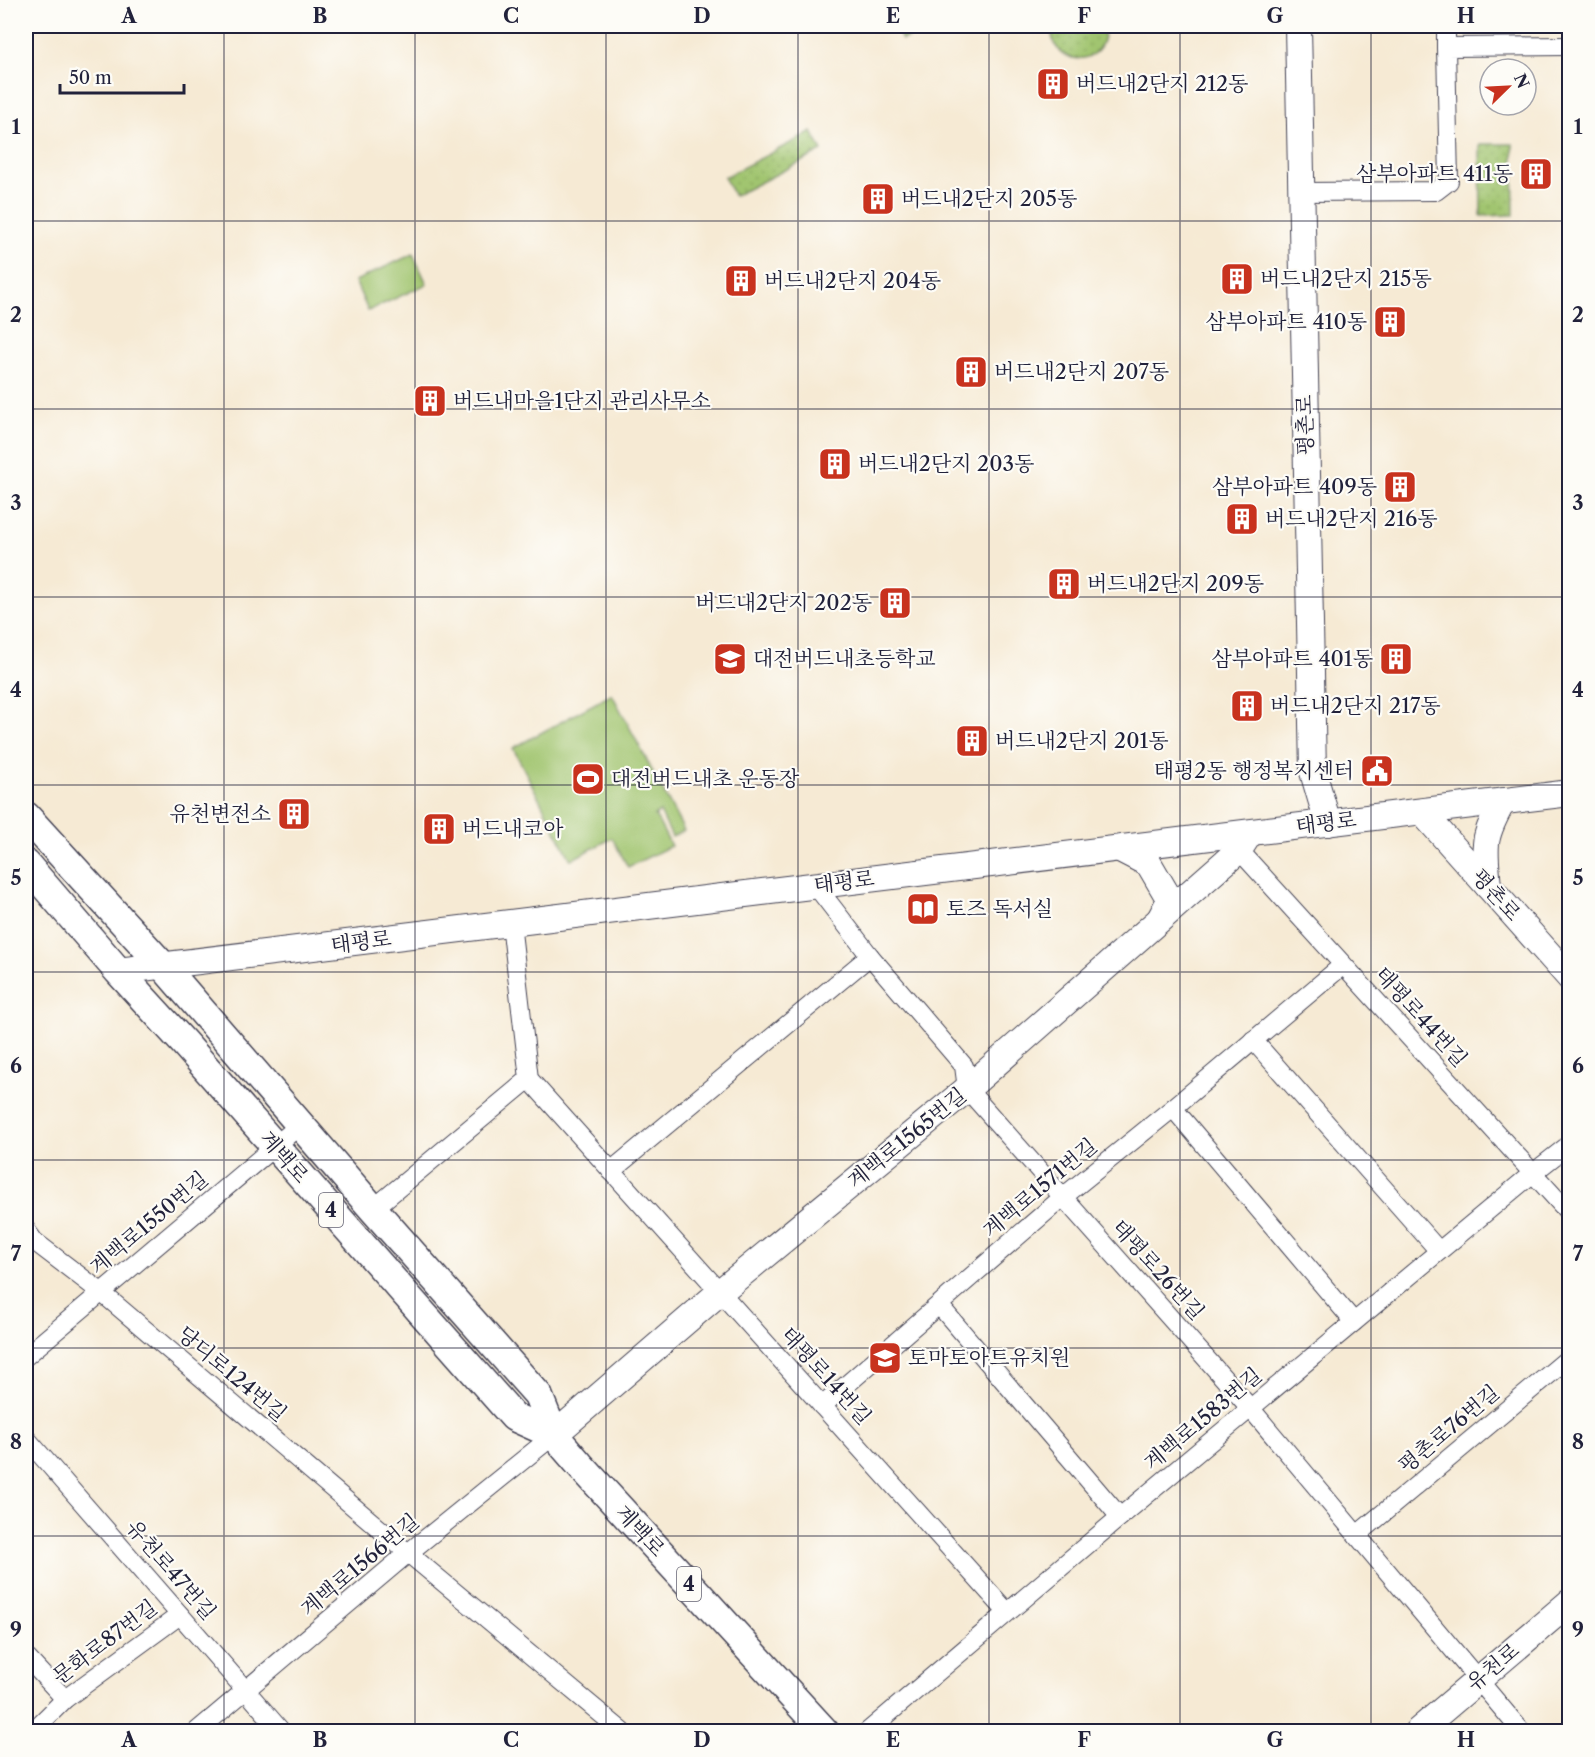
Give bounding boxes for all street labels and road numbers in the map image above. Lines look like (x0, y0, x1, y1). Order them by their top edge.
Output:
street label: 평촌로 (1291, 394, 1318, 456)
street label: 태평로 (1294, 806, 1358, 839)
street label: 평촌로 (1467, 864, 1526, 926)
street label: 태평로 (812, 865, 876, 898)
street label: 태평로 (329, 925, 393, 958)
street label: 태평로44번길 (1370, 962, 1473, 1072)
street label: 계백로1565번길 (842, 1082, 971, 1193)
street label: 계백로 (255, 1126, 314, 1188)
street label: 계백로1571번길 (978, 1133, 1102, 1242)
street label: 계백로1550번길 (85, 1166, 213, 1279)
road number: 4 (319, 1193, 343, 1227)
street label: 태평로26번길 (1107, 1215, 1210, 1325)
street label: 당디로124번길 (173, 1321, 292, 1426)
street label: 태평로14번길 (776, 1322, 877, 1430)
street label: 계백로1583번길 (1139, 1362, 1267, 1475)
street label: 평촌로76번길 (1393, 1379, 1504, 1478)
street label: 계백로 (610, 1500, 670, 1561)
street label: 계백로1566번길 (296, 1508, 424, 1621)
street label: 유천로47번길 (121, 1515, 221, 1625)
road number: 4 (677, 1567, 701, 1601)
street label: 문화로87번길 (48, 1594, 162, 1689)
street label: 유천로 (1461, 1637, 1524, 1696)

